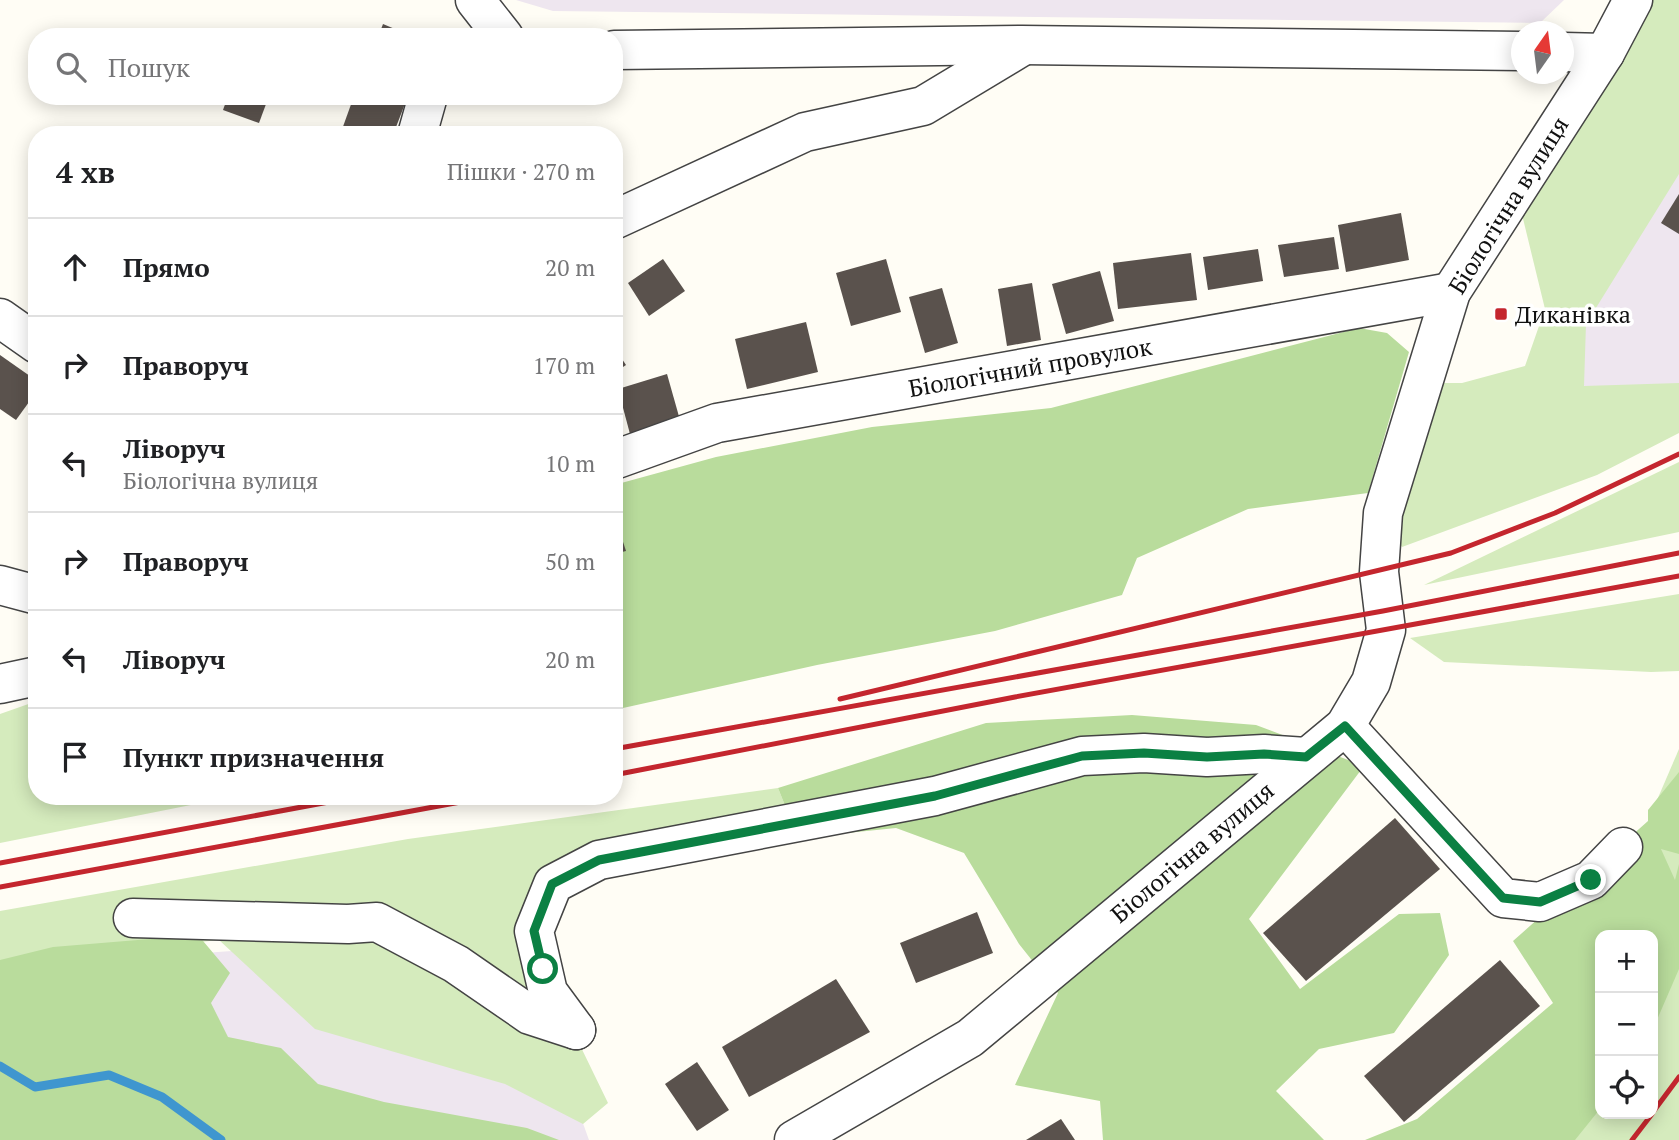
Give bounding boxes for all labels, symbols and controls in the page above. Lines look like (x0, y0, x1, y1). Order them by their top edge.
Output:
north arrow (1511, 21, 1574, 84)
search box (28, 28, 623, 105)
icon: search (52, 48, 90, 86)
text: Пошук (108, 50, 190, 84)
street label: Біологічна вулиця (1440, 110, 1576, 300)
text: 4 хв (56, 152, 115, 192)
text: Пішки · 270 m (447, 156, 595, 187)
icon: ahead (56, 248, 94, 286)
text: Прямо (123, 250, 210, 284)
text: 20 m (545, 252, 595, 283)
place label: Диканівка (1515, 298, 1631, 330)
marker: Диканівка (1493, 306, 1509, 322)
street label: Біологічний провулок (906, 330, 1154, 404)
icon: right (56, 346, 94, 384)
text: Праворуч (123, 348, 249, 382)
text: 170 m (533, 350, 595, 381)
text: Ліворуч (123, 431, 226, 465)
icon: left (56, 444, 94, 482)
text: 10 m (545, 448, 595, 479)
text: Біологічна вулиця (123, 465, 318, 496)
icon: right (56, 542, 94, 580)
text: Праворуч (123, 544, 249, 578)
text: 50 m (545, 546, 595, 577)
icon: left (56, 640, 94, 678)
text: Ліворуч (123, 642, 226, 676)
text: 20 m (545, 644, 595, 675)
icon: arrive (56, 738, 94, 776)
text: Пункт призначення (123, 740, 384, 774)
street label: Біологічна вулиця (1104, 774, 1280, 930)
route end (1575, 864, 1606, 895)
map controls (1595, 930, 1658, 1119)
button: + (1595, 930, 1658, 993)
route start (527, 953, 558, 984)
button: − (1595, 993, 1658, 1056)
button: locate (1595, 1056, 1658, 1119)

